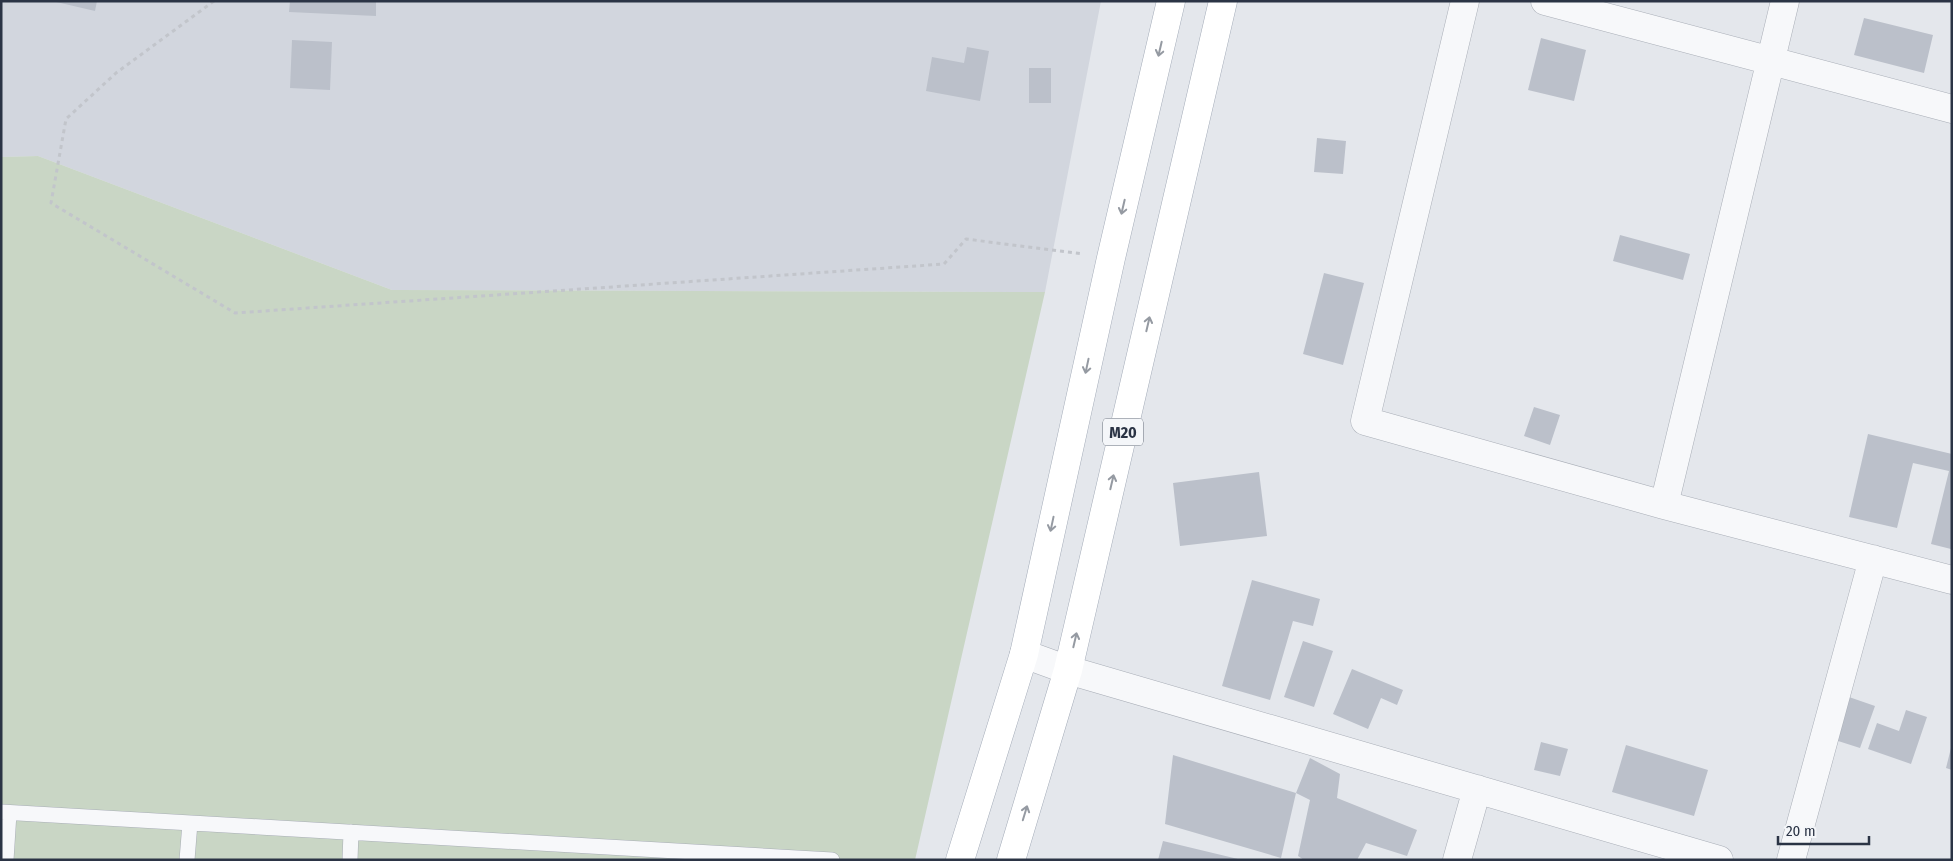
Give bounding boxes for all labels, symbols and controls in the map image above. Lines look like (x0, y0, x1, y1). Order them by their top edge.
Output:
one-way arrow (1155, 40, 1164, 56)
one-way arrow (1118, 198, 1127, 214)
one-way arrow (1144, 316, 1153, 332)
one-way arrow (1082, 357, 1091, 373)
road number: M20 (1103, 418, 1143, 446)
one-way arrow (1108, 474, 1117, 490)
one-way arrow (1047, 516, 1057, 532)
one-way arrow (1071, 633, 1080, 649)
one-way arrow (1020, 805, 1030, 821)
scale bar (1778, 814, 1869, 846)
text: 20 m (1786, 822, 1816, 840)

